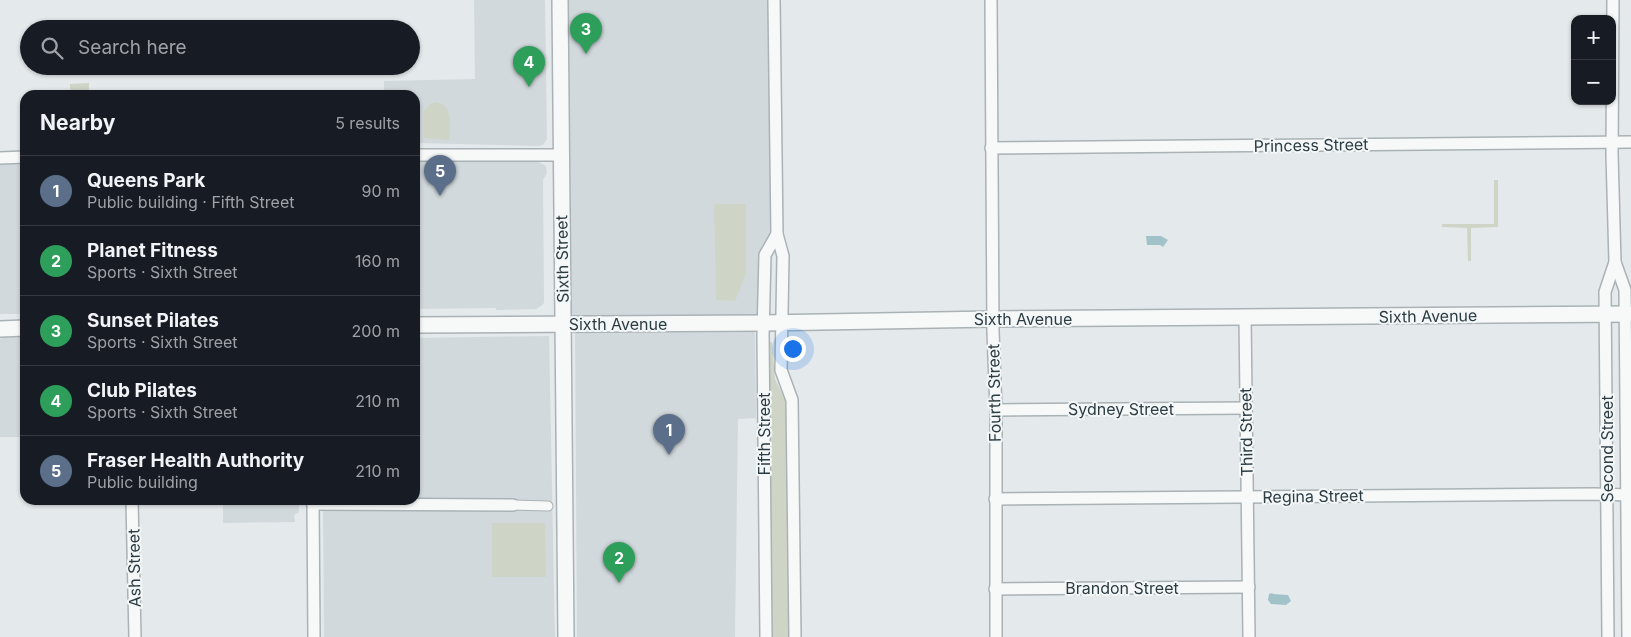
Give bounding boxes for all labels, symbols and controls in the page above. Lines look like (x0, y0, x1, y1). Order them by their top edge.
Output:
pin: 3 (570, 13, 602, 54)
map controls (1571, 15, 1616, 105)
button: + (1571, 15, 1616, 60)
search box (20, 20, 420, 75)
icon: search (38, 34, 66, 62)
text: Search here (78, 36, 187, 59)
pin: 4 (513, 46, 545, 87)
button: − (1571, 60, 1616, 105)
text: Nearby (40, 110, 115, 135)
text: 5 results (335, 113, 400, 133)
street label: Princess Street (1253, 134, 1369, 156)
pin: 5 (424, 155, 456, 196)
text: Queens Park (87, 169, 205, 192)
text: 1 (53, 181, 59, 201)
text: 90 m (361, 181, 400, 201)
text: Public building · Fifth Street (87, 192, 294, 212)
street label: Sixth Street (551, 215, 573, 303)
text: Planet Fitness (87, 239, 218, 262)
text: 2 (51, 251, 61, 271)
text: 160 m (355, 251, 400, 271)
text: Sports · Sixth Street (87, 262, 238, 282)
street label: Sixth Avenue (1379, 305, 1477, 327)
text: Sunset Pilates (87, 309, 219, 332)
street label: Sixth Avenue (974, 309, 1072, 329)
street label: Sixth Avenue (569, 314, 667, 334)
text: 3 (51, 321, 61, 341)
text: 200 m (352, 321, 400, 341)
text: Sports · Sixth Street (87, 332, 238, 352)
your location (780, 336, 806, 362)
street label: Fourth Street (983, 344, 1005, 442)
text: Club Pilates (87, 379, 197, 402)
street label: Third Street (1235, 387, 1257, 477)
text: 4 (51, 391, 61, 411)
text: 210 m (355, 391, 400, 411)
street label: Fifth Street (754, 392, 774, 476)
street label: Second Street (1597, 395, 1617, 503)
street label: Sydney Street (1068, 399, 1174, 419)
text: Sports · Sixth Street (87, 402, 238, 422)
pin: 1 (653, 414, 685, 455)
text: Fraser Health Authority (87, 449, 304, 472)
text: 5 (51, 461, 61, 481)
text: 210 m (355, 461, 400, 481)
text: Public building (87, 472, 198, 492)
street label: Regina Street (1262, 485, 1364, 507)
street label: Ash Street (123, 529, 145, 607)
pin: 2 (603, 542, 635, 583)
street label: Brandon Street (1065, 578, 1179, 598)

